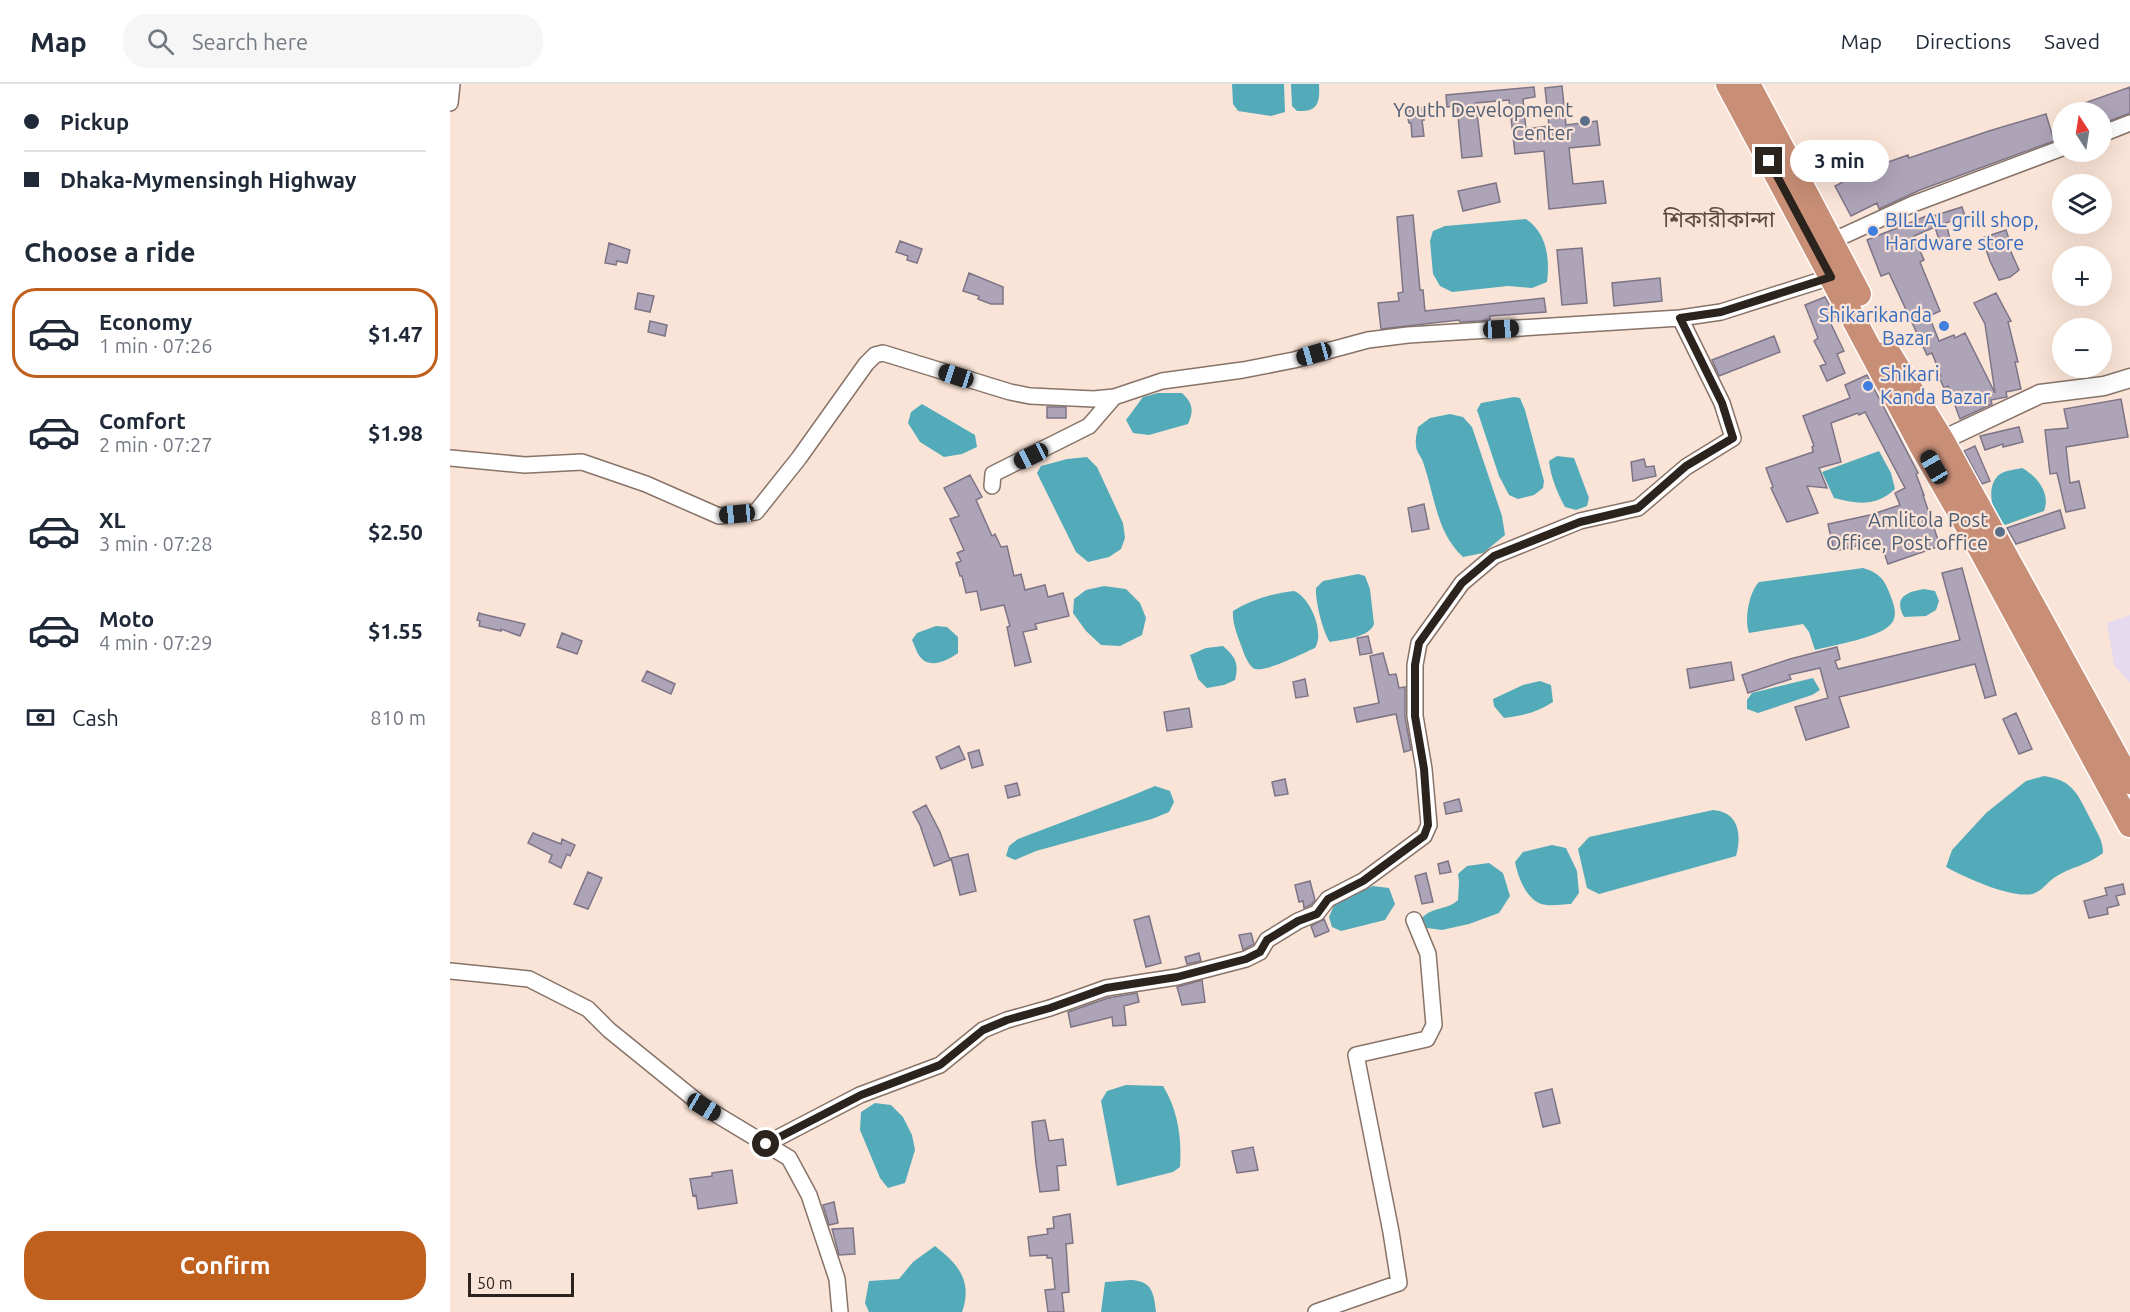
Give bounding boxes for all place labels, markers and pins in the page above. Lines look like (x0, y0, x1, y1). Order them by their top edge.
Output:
place label: Youth Development Center (1393, 98, 1573, 144)
marker: Youth Development Center (1578, 114, 1592, 128)
place label: BILLAL grill shop, Hardware store (1885, 208, 2039, 254)
marker: BILLAL grill shop, Hardware store (1866, 224, 1880, 238)
place label: Shikarikanda Bazar (1819, 303, 1932, 349)
marker: Shikarikanda Bazar (1937, 319, 1951, 333)
place label: Shikari Kanda Bazar (1880, 362, 1991, 408)
marker: Shikari Kanda Bazar (1861, 379, 1875, 393)
place label: Amlitola Post Office, Post office (1826, 508, 1988, 554)
marker: Amlitola Post Office, Post office (1993, 525, 2007, 539)

